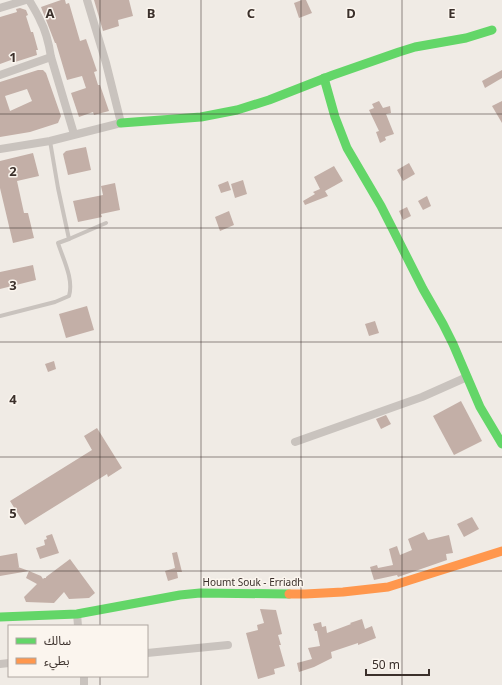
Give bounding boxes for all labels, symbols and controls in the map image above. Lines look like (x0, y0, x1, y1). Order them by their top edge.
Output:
text: A (46, 4, 55, 22)
text: B (147, 4, 155, 22)
text: C (247, 4, 255, 22)
text: D (346, 4, 356, 22)
text: E (448, 4, 456, 22)
text: 1 (9, 48, 17, 66)
text: 2 (9, 162, 17, 180)
text: 3 (9, 276, 17, 294)
text: 4 (9, 390, 17, 408)
text: 5 (9, 504, 17, 522)
street label: Houmt Souk - Erriadh (202, 575, 304, 589)
legend (8, 625, 148, 677)
text: سالك (44, 632, 71, 649)
scale bar (366, 651, 429, 677)
text: بطيء (44, 652, 70, 671)
text: 50 m (372, 656, 400, 673)

